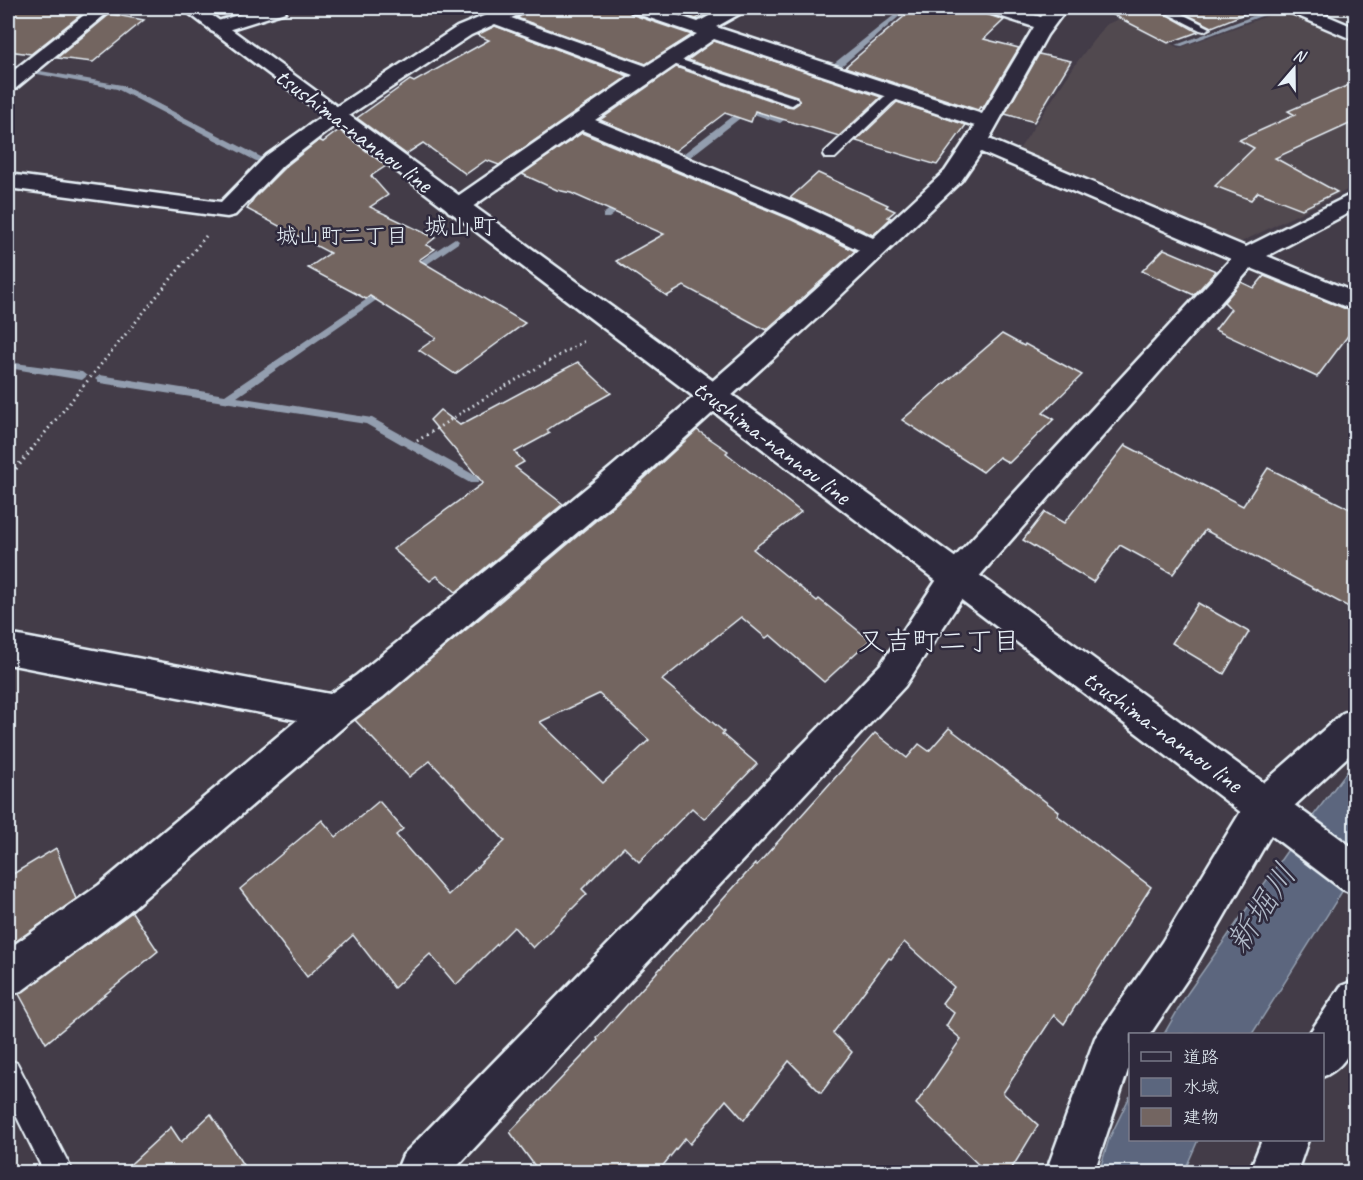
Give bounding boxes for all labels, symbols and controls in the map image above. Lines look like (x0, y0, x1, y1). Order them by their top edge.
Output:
north arrow (1264, 39, 1324, 99)
text: N (1291, 45, 1310, 68)
street label: tsushima-nannou line (269, 60, 441, 201)
district label: 城山町 (424, 211, 496, 241)
district label: 城山町二丁目 (276, 222, 408, 250)
street label: tsushima-nannou line (687, 372, 859, 513)
district label: 又吉町二丁目 (858, 624, 1020, 658)
street label: tsushima-nannou line (1077, 662, 1250, 801)
water label: 新堀川 (1216, 855, 1306, 961)
legend (1129, 1033, 1324, 1141)
text: 道路 (1183, 1046, 1219, 1068)
text: 水域 (1183, 1076, 1219, 1098)
text: 建物 (1183, 1106, 1219, 1128)

